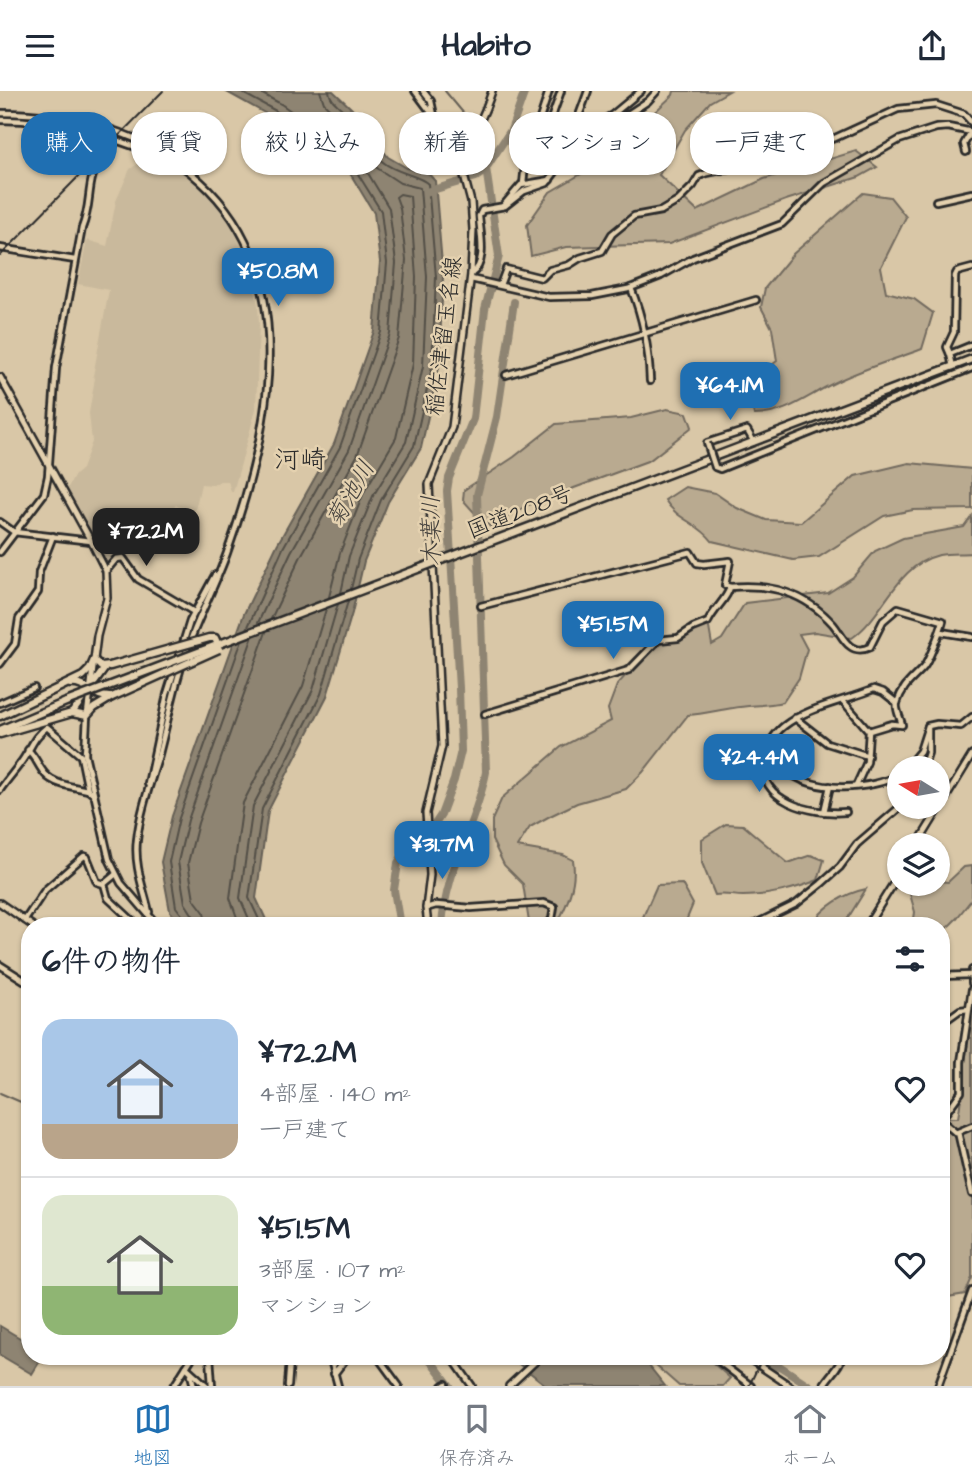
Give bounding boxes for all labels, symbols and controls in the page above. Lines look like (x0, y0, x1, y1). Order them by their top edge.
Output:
text: Habito (441, 23, 531, 68)
icon: menu (21, 27, 59, 65)
icon: share (913, 27, 951, 65)
chip: 購入 (21, 112, 117, 175)
chip: 賃貸 (131, 112, 227, 175)
chip: 絞り込み (241, 112, 385, 175)
chip: 新着 (399, 112, 495, 175)
chip: マンション (509, 112, 676, 175)
chip: 一戸建て (690, 112, 834, 175)
pin: ¥50.8M (221, 249, 335, 308)
street label: 稲佐津留玉名線 (418, 254, 470, 418)
text: ¥50.8M (238, 255, 318, 287)
pin: ¥64.1M (673, 363, 787, 422)
text: ¥64.1M (696, 369, 764, 401)
district label: 河崎 (274, 442, 326, 478)
water label: 菊池川 (318, 454, 384, 534)
street label: 国道208号 (462, 477, 578, 547)
water label: 木葉川 (414, 495, 450, 567)
pin: ¥72.2M (89, 509, 203, 568)
text: ¥72.2M (108, 515, 184, 547)
pin: ¥51.5M (556, 601, 670, 661)
text: ¥51.5M (578, 608, 648, 640)
pin: ¥24.4M (702, 735, 816, 794)
text: ¥24.4M (719, 741, 799, 773)
north arrow (887, 756, 950, 819)
map controls (887, 756, 950, 896)
pin: ¥31.7M (385, 821, 499, 881)
text: ¥31.7M (410, 828, 474, 860)
button: layers (887, 833, 950, 896)
icon: filters (891, 940, 929, 978)
text: 6件の物件 (42, 941, 181, 983)
text: ¥72.2M (259, 1032, 357, 1074)
icon: home (98, 1047, 182, 1131)
icon: heart (891, 1070, 929, 1108)
text: 4部屋 · 140 m² (259, 1078, 411, 1110)
text: 一戸建て (259, 1114, 351, 1146)
text: ¥51.5M (259, 1208, 350, 1250)
icon: home (98, 1223, 182, 1307)
icon: heart (891, 1246, 929, 1284)
text: 3部屋 · 107 m² (259, 1254, 406, 1286)
text: マンション (259, 1290, 373, 1322)
tab: 地図 (134, 1400, 172, 1472)
tab: 保存済み (439, 1400, 515, 1472)
tab: ホーム (782, 1400, 838, 1472)

